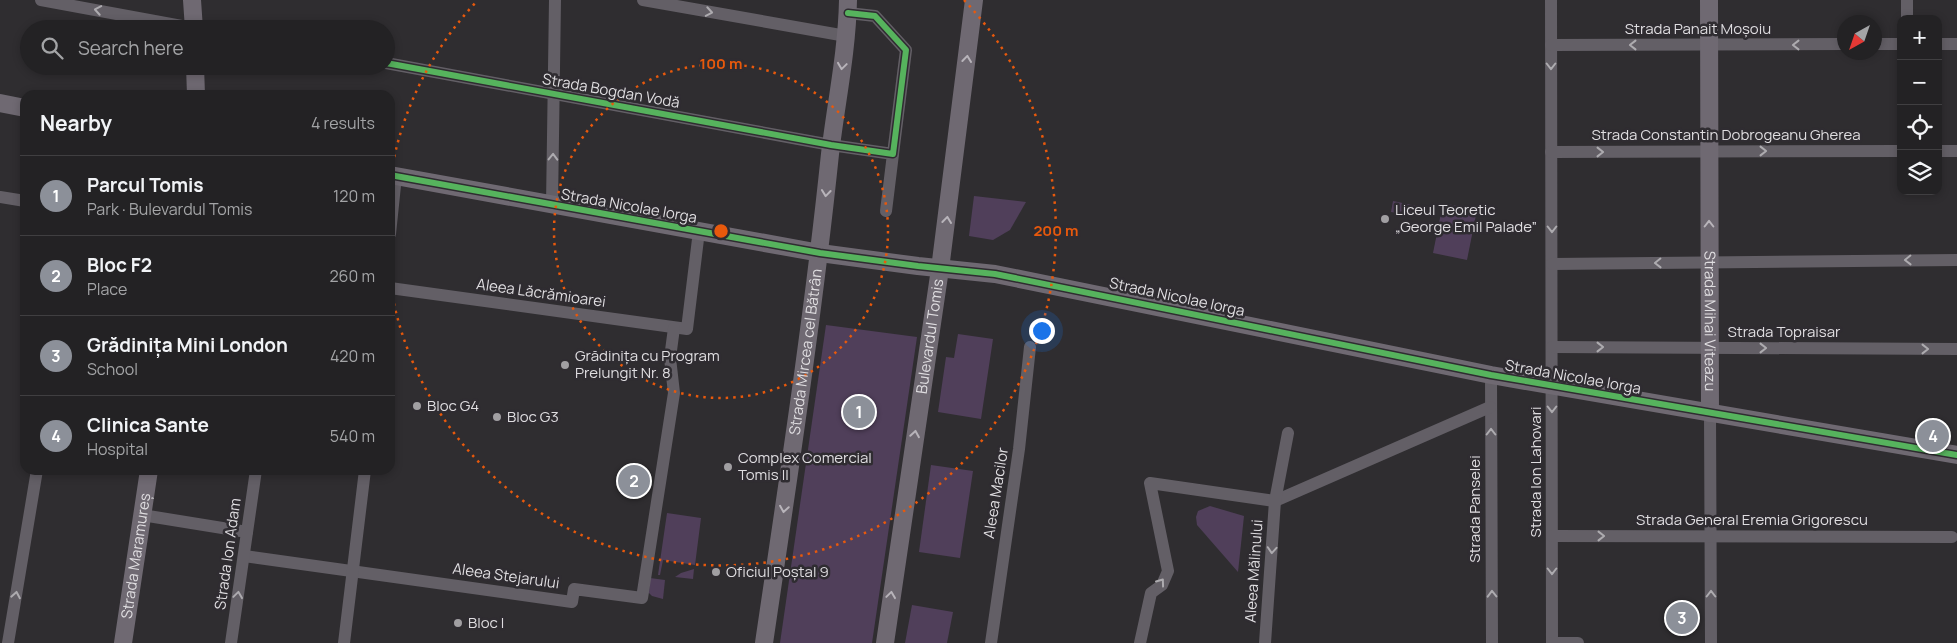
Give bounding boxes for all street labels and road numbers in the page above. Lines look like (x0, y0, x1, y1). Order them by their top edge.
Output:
street label: Strada Panait Moșoiu (1625, 18, 1771, 39)
street label: Strada Bogdan Vodă (541, 68, 681, 113)
street label: Strada Constantin Dobrogeanu Gherea (1591, 124, 1861, 145)
street label: Strada Nicolae Iorga (559, 183, 699, 228)
street label: Strada Mihai Viteazu (1700, 251, 1721, 391)
street label: Strada Mircea cel Bătrân (784, 267, 827, 436)
street label: Strada Nicolae Iorga (1107, 272, 1247, 321)
street label: Aleea Lăcrămioarei (475, 273, 607, 312)
street label: Bulevardul Tomis (911, 277, 948, 395)
street label: Strada Topraisar (1728, 321, 1841, 342)
street label: Strada Nicolae Iorga (1503, 354, 1643, 399)
street label: Strada Ion Lahovari (1525, 406, 1546, 538)
street label: Aleea Macilor (978, 445, 1013, 540)
street label: Strada Panselei (1464, 455, 1485, 563)
street label: Strada Maramureș (116, 491, 155, 620)
street label: Strada Ion Adam (209, 497, 246, 611)
street label: Strada General Eremia Grigorescu (1636, 509, 1868, 530)
street label: Aleea Mălinului (1239, 519, 1268, 623)
street label: Aleea Stejarului (451, 558, 561, 593)

